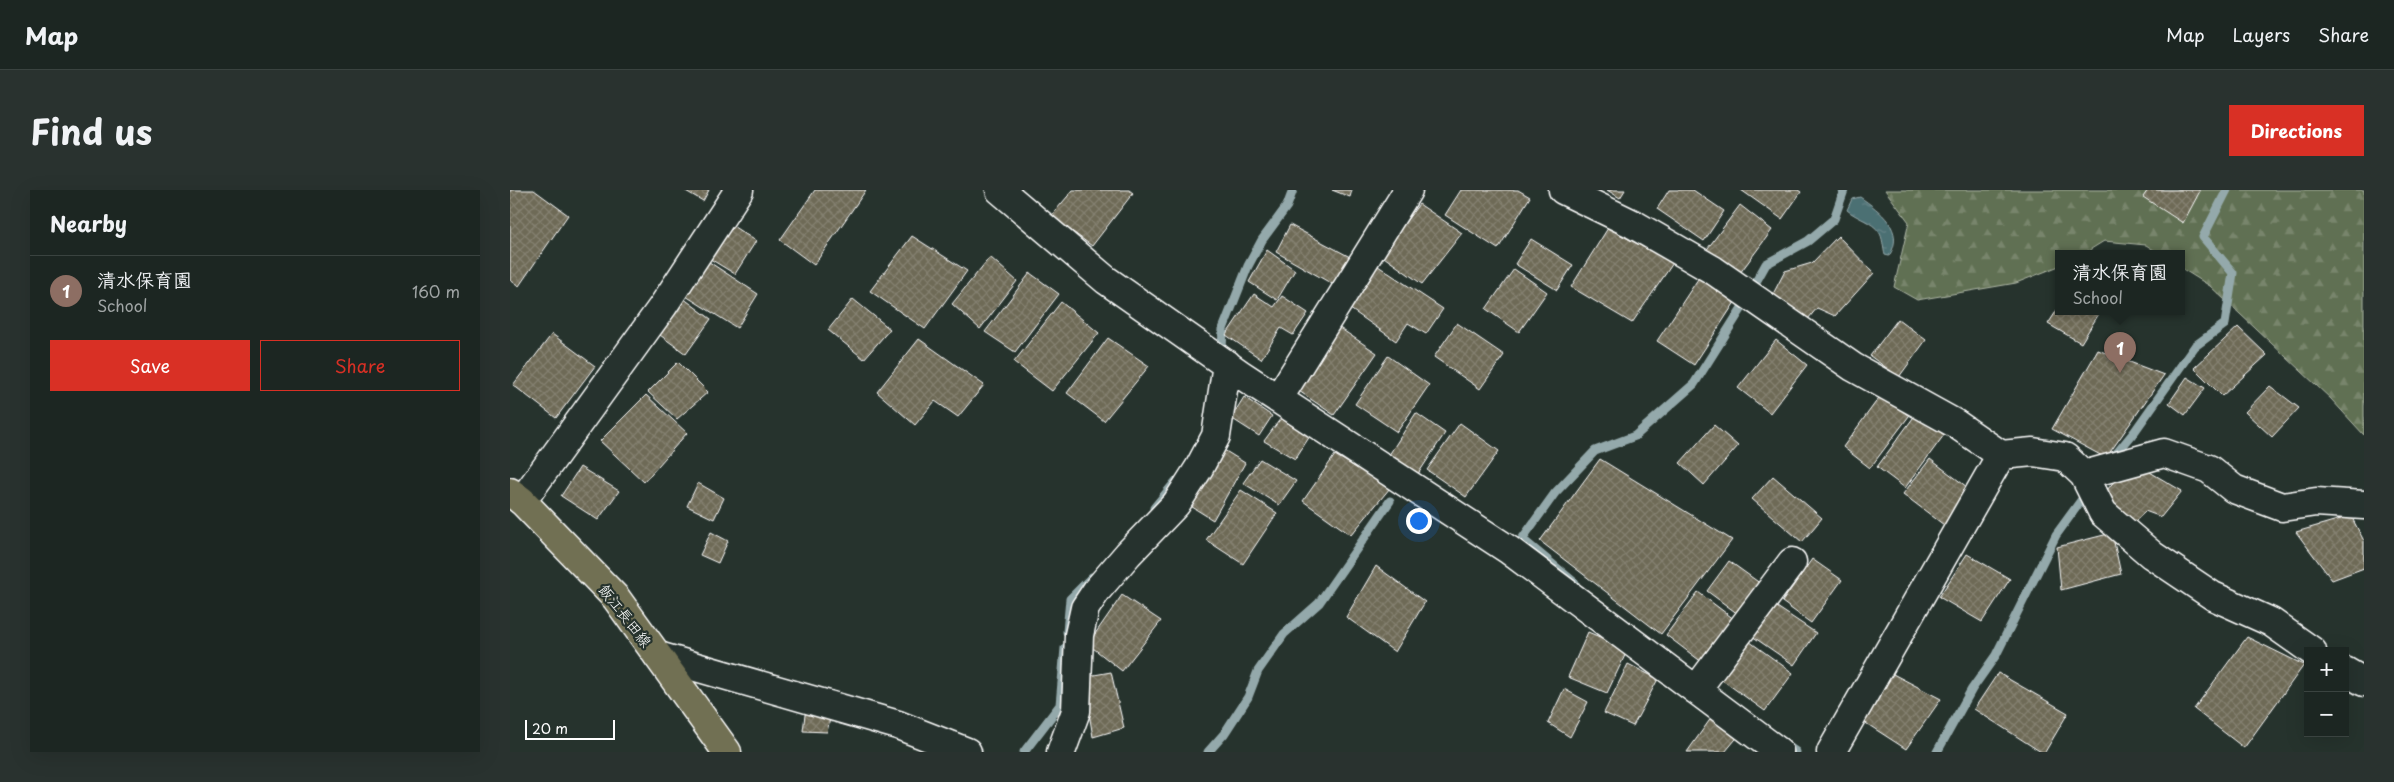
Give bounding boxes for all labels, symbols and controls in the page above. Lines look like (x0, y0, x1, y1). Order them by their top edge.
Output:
text: Map (25, 17, 78, 53)
text: Map (2166, 21, 2205, 48)
text: Layers (2233, 21, 2290, 48)
text: Share (2318, 21, 2369, 48)
text: Find us (30, 104, 152, 157)
button: Directions (2229, 105, 2364, 156)
text: Nearby (50, 207, 127, 239)
popup (2055, 250, 2185, 315)
text: 清水保育園 (2072, 257, 2168, 285)
text: 清水保育園 (97, 265, 192, 293)
text: 1 (62, 279, 70, 303)
text: 160 m (412, 279, 460, 303)
text: School (2072, 285, 2123, 309)
text: School (97, 293, 147, 317)
pin: 1 (2104, 332, 2136, 373)
button: Save (50, 340, 250, 391)
button: Share (260, 340, 460, 391)
your location (1406, 508, 1432, 534)
street label: 飯江長田線 (594, 578, 658, 652)
map controls (2304, 647, 2349, 737)
button: + (2304, 647, 2349, 692)
button: − (2304, 692, 2349, 737)
scale bar (525, 717, 615, 740)
text: 20 m (532, 718, 568, 739)

